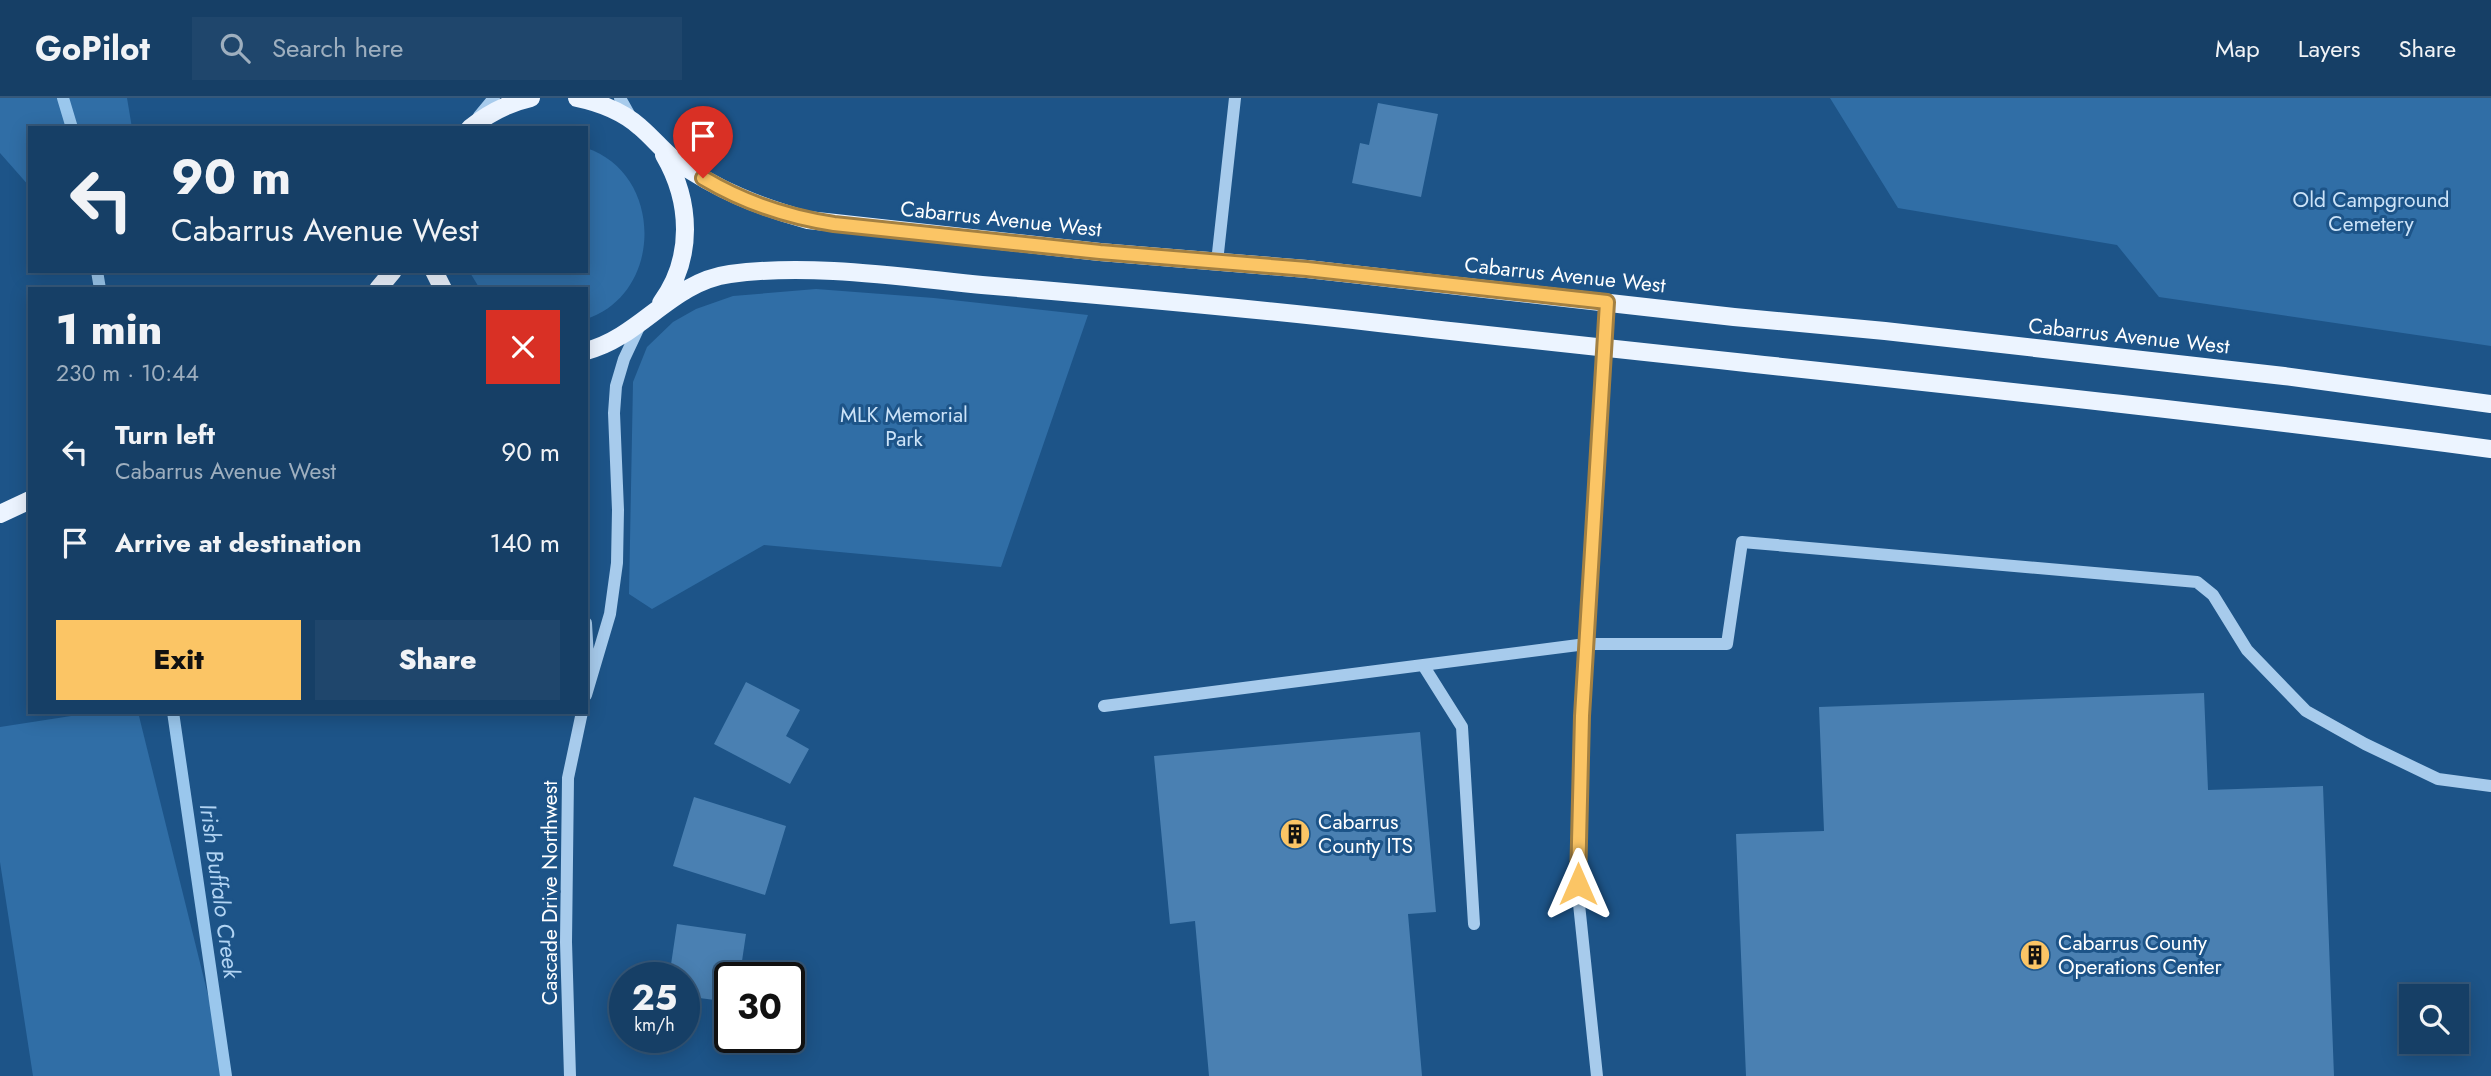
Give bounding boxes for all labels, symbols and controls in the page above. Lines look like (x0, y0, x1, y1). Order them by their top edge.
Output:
search box (192, 17, 682, 80)
text: GoPilot (35, 25, 150, 72)
icon: search (216, 29, 254, 67)
text: Search here (272, 29, 403, 67)
text: Map (2215, 31, 2260, 66)
text: Layers (2298, 31, 2360, 66)
text: Share (2398, 31, 2456, 66)
pin (673, 106, 733, 178)
icon: arrive (684, 117, 722, 155)
text: 90 m (171, 142, 291, 212)
icon: left (56, 154, 147, 245)
park label: Old Campground Cemetery (2293, 185, 2449, 239)
street label: Cabarrus Avenue West (899, 194, 1103, 244)
text: Cabarrus Avenue West (171, 207, 479, 253)
street label: Cabarrus Avenue West (1463, 250, 1667, 300)
text: 1 min (56, 299, 162, 360)
button: close (486, 310, 560, 384)
street label: Cabarrus Avenue West (2027, 311, 2231, 361)
text: 230 m · 10:44 (56, 356, 199, 390)
park label: MLK Memorial Park (840, 400, 968, 454)
text: Turn left (115, 416, 215, 454)
icon: left (56, 433, 94, 471)
text: 90 m (501, 433, 560, 471)
text: Cabarrus Avenue West (115, 454, 336, 488)
icon: arrive (56, 524, 94, 562)
text: Arrive at destination (115, 524, 362, 562)
text: 140 m (489, 524, 560, 562)
button: Exit (56, 620, 301, 700)
button: Share (315, 620, 560, 700)
street label: Cascade Drive Northwest (535, 781, 565, 1005)
water label: Irish Buffalo Creek (191, 802, 249, 982)
place label: Cabarrus County ITS (1318, 807, 1413, 861)
building icon: Cabarrus County ITS (1278, 817, 1312, 851)
position arrow (1541, 847, 1615, 921)
place label: Cabarrus County Operations Center (2058, 928, 2223, 982)
building icon: Cabarrus County Operations Center (2018, 938, 2052, 972)
speed limit sign: 30 (714, 962, 805, 1053)
text: 25 (632, 973, 677, 1023)
map controls (2399, 984, 2469, 1054)
button: search (2399, 984, 2469, 1054)
text: km/h (634, 1012, 675, 1038)

